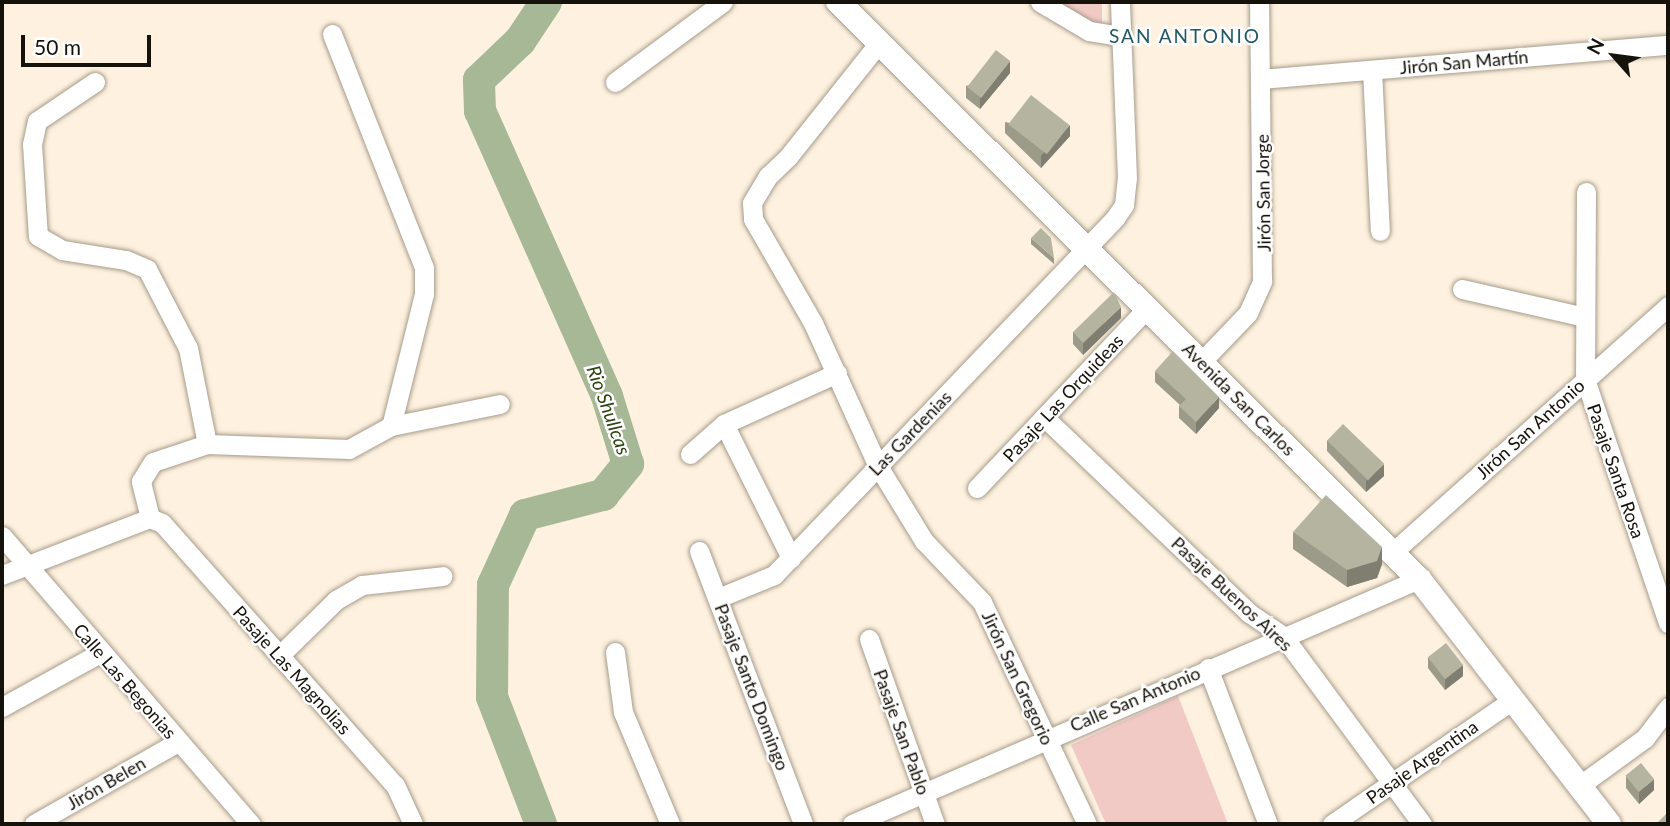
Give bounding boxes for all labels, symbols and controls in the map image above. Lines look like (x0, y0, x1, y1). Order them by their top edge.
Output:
scale bar (24, 21, 154, 65)
north arrow (1579, 21, 1649, 91)
district label: SAN ANTONIO (1110, 25, 1260, 47)
text: 50 m (34, 34, 81, 59)
text: N (1581, 34, 1609, 58)
street label: Jirón San Martín (1399, 46, 1529, 78)
street label: Jirón San Jorge (1251, 134, 1275, 252)
street label: Pasaje Las Orquideas (998, 330, 1128, 466)
street label: Avenida San Carlos (1178, 338, 1300, 460)
water label: Rio Shullcas (582, 362, 636, 458)
street label: Jirón San Antonio (1471, 374, 1589, 484)
street label: Las Gardenias (864, 386, 956, 480)
street label: Pasaje Santa Rosa (1583, 401, 1649, 541)
street label: Pasaje Buenos Aires (1167, 532, 1297, 656)
street label: Pasaje Las Magnolias (229, 601, 355, 739)
street label: Pasaje Santo Domingo (710, 601, 794, 773)
street label: Jirón San Gregorio (978, 608, 1058, 748)
street label: Calle Las Begonias (69, 619, 181, 743)
street label: Calle San Antonio (1066, 662, 1204, 736)
street label: Pasaje San Pablo (869, 666, 935, 798)
street label: Pasaje Argentina (1362, 715, 1482, 809)
street label: Jirón Belen (63, 752, 149, 814)

